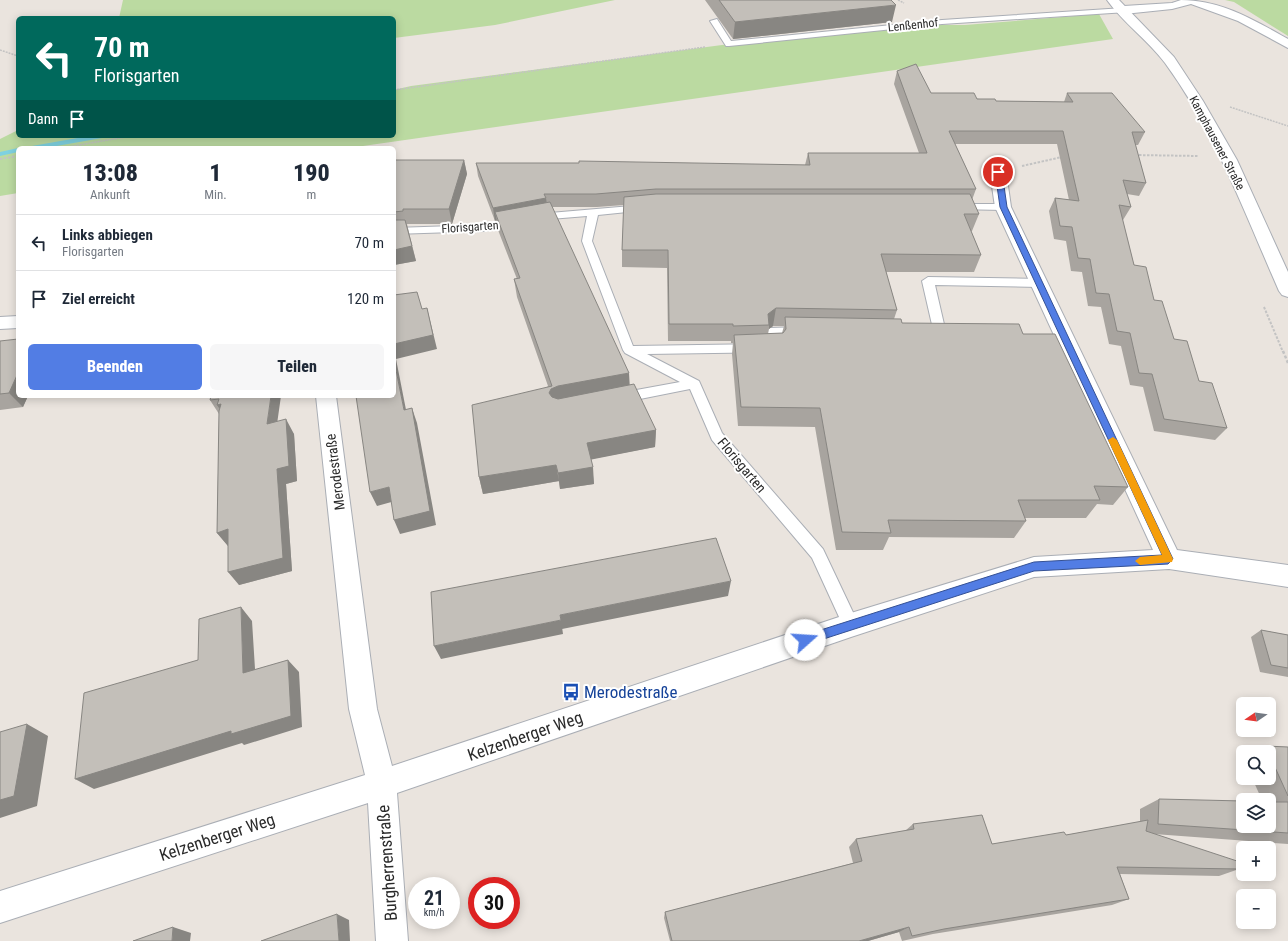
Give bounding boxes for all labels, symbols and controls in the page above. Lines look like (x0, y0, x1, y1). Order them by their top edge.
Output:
street label: Lenßenhof (887, 15, 939, 35)
text: 70 m (94, 31, 150, 64)
icon: left (28, 32, 80, 84)
text: Florisgarten (94, 65, 180, 86)
street label: Kamphausener Straße (1186, 94, 1248, 193)
icon: arrive (66, 108, 88, 130)
text: Dann (28, 110, 58, 128)
pin (981, 155, 1015, 189)
text: 13:08 (82, 159, 138, 187)
text: 1 (209, 159, 222, 187)
text: 190 (293, 159, 330, 187)
icon: arrive (987, 161, 1009, 183)
text: Ankunft (90, 187, 130, 202)
text: Min. (204, 187, 227, 202)
text: m (306, 187, 316, 202)
street label: Florisgarten (441, 218, 499, 236)
text: Links abbiegen (62, 226, 153, 244)
icon: left (28, 232, 50, 254)
text: 70 m (354, 234, 384, 252)
text: Florisgarten (62, 244, 124, 259)
icon: arrive (28, 288, 50, 310)
text: Ziel erreicht (62, 290, 135, 308)
text: 120 m (347, 290, 384, 308)
button: Beenden (28, 344, 202, 390)
button: Teilen (210, 344, 384, 390)
street label: Merodestraße (322, 432, 348, 511)
street label: Florisgarten (714, 434, 770, 496)
position arrow (784, 619, 826, 661)
bus stop icon: Merodestraße (561, 682, 581, 702)
place label: Merodestraße (584, 682, 677, 702)
north arrow (1236, 697, 1276, 737)
map controls (1236, 697, 1276, 929)
street label: Kelzenberger Weg (465, 707, 585, 765)
button: search (1236, 745, 1276, 785)
button: layers (1236, 793, 1276, 833)
street label: Burgherrenstraße (373, 804, 401, 922)
street label: Kelzenberger Weg (157, 809, 277, 865)
button: + (1236, 841, 1276, 881)
speed limit sign: 30 (468, 877, 520, 929)
text: 21 (424, 886, 444, 910)
button: − (1236, 889, 1276, 929)
text: km/h (424, 907, 444, 918)

